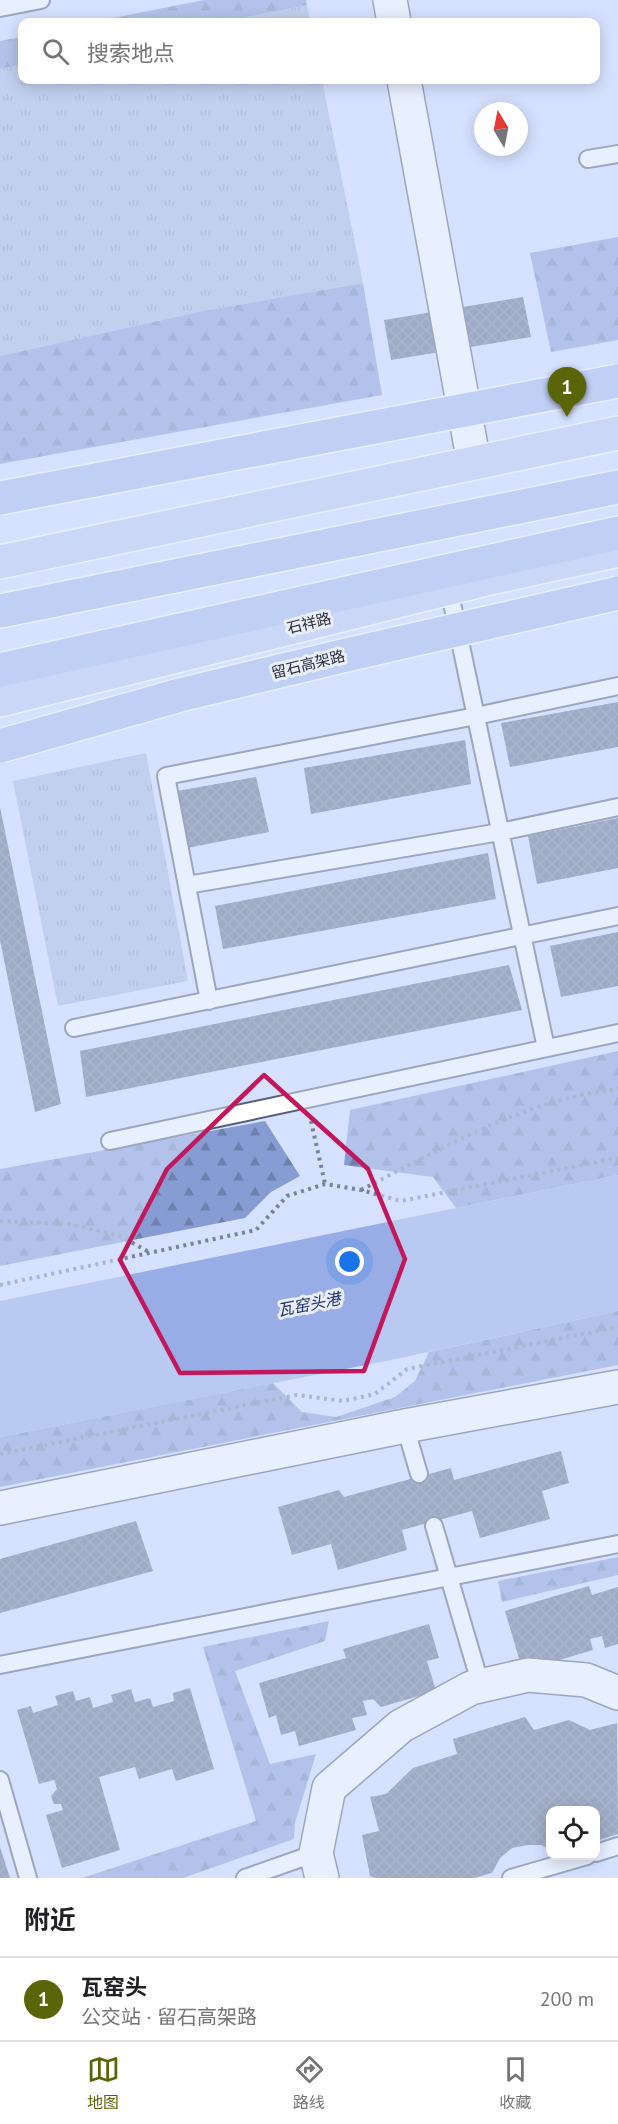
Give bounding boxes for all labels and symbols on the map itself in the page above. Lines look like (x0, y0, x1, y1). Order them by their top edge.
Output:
north arrow (474, 102, 528, 156)
pin: 1 (548, 368, 586, 417)
street label: 石祥路 (285, 608, 333, 638)
street label: 留石高架路 (269, 646, 347, 682)
your location (335, 1247, 364, 1276)
water label: 瓦窑头港 (276, 1288, 344, 1320)

